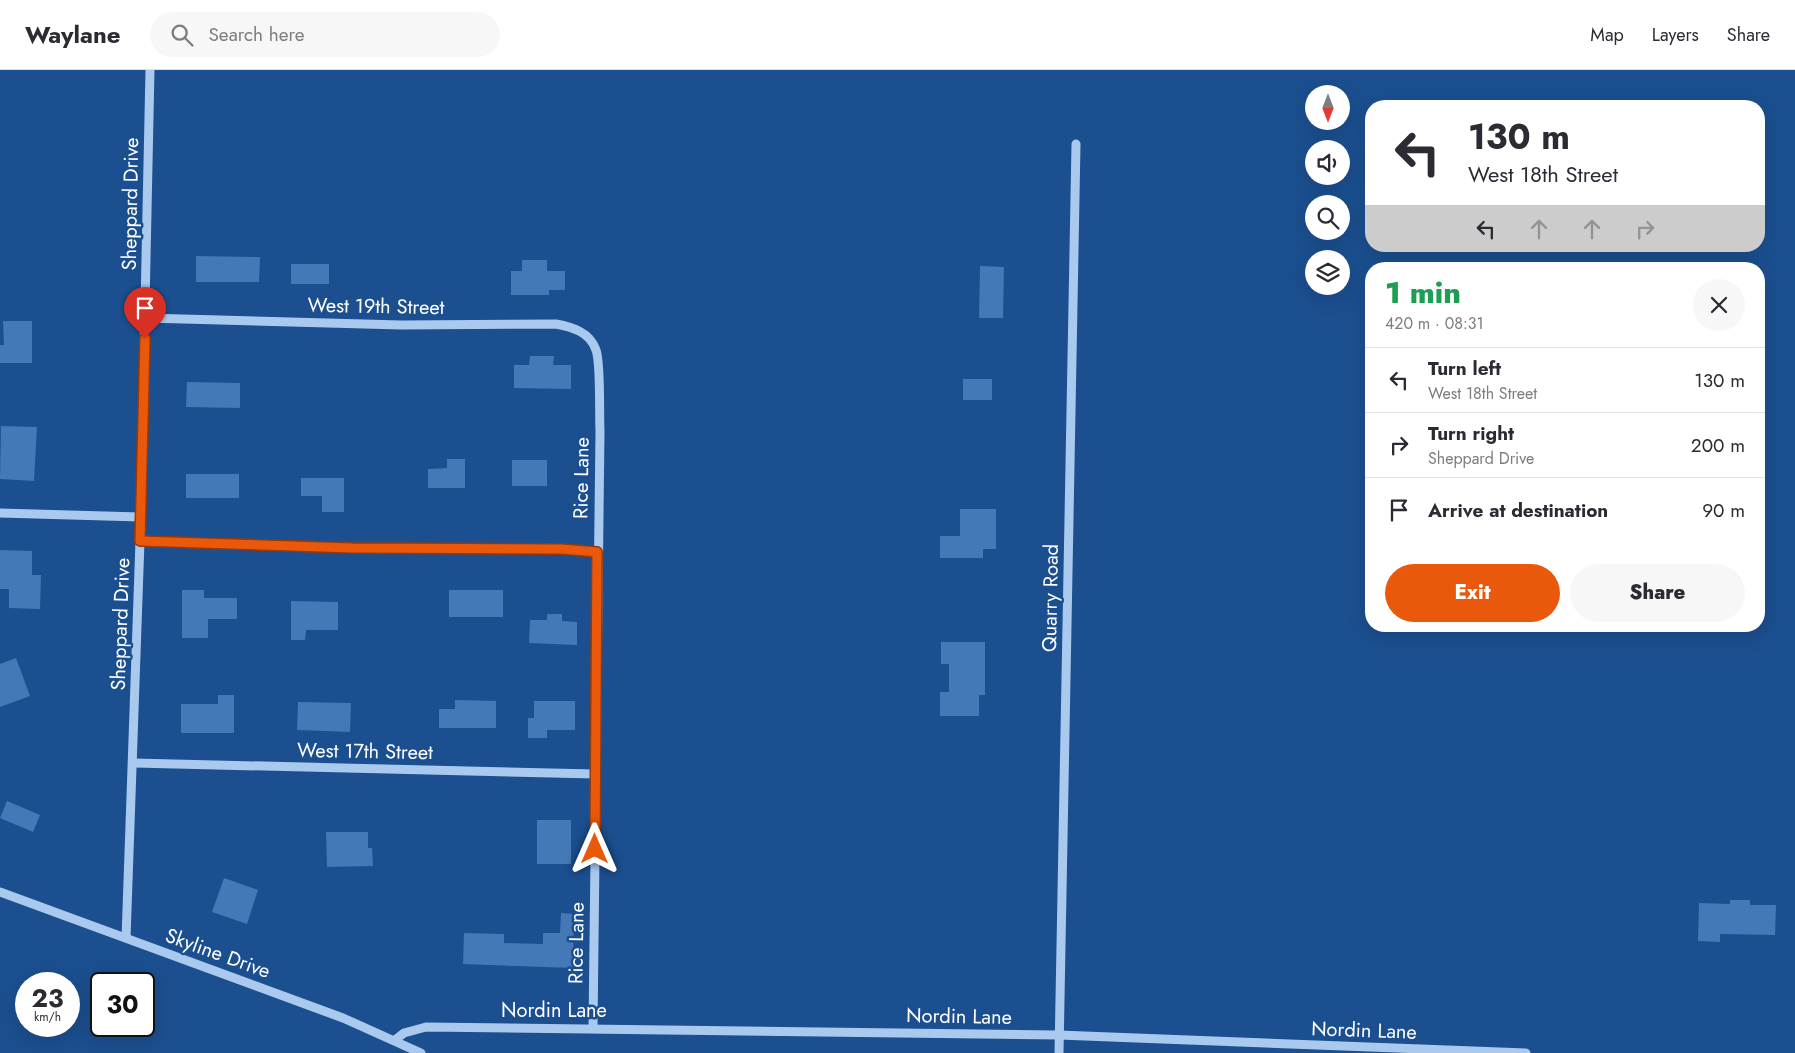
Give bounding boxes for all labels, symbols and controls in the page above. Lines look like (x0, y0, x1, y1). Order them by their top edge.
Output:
search box (150, 12, 500, 57)
text: Waylane (25, 17, 120, 52)
icon: search (168, 21, 196, 49)
text: Search here (208, 21, 305, 48)
text: Map (1590, 22, 1624, 48)
text: Layers (1652, 22, 1699, 48)
text: Share (1727, 22, 1770, 48)
north arrow (1305, 85, 1350, 130)
map controls (1305, 85, 1350, 295)
text: 130 m (1468, 112, 1570, 162)
icon: left (1385, 120, 1450, 185)
street label: Sheppard Drive (115, 137, 146, 271)
button: sound (1305, 140, 1350, 185)
text: West 18th Street (1468, 158, 1618, 190)
button: search (1305, 195, 1350, 240)
icon: left (1472, 215, 1500, 243)
icon: ahead (1525, 215, 1553, 243)
icon: ahead (1578, 215, 1606, 243)
icon: right (1631, 215, 1659, 243)
button: layers (1305, 250, 1350, 295)
text: 1 min (1385, 271, 1461, 314)
button: close (1693, 279, 1745, 331)
pin (124, 287, 166, 338)
street label: West 19th Street (307, 291, 445, 322)
icon: arrive (131, 294, 159, 322)
text: 420 m · 08:31 (1385, 312, 1484, 335)
text: Turn left (1428, 355, 1501, 382)
icon: left (1385, 366, 1413, 394)
text: 130 m (1694, 367, 1745, 394)
text: West 18th Street (1428, 382, 1537, 405)
text: Turn right (1428, 420, 1514, 447)
icon: right (1385, 431, 1413, 459)
text: 200 m (1691, 432, 1745, 459)
street label: Rice Lane (566, 437, 597, 519)
text: Sheppard Drive (1428, 447, 1534, 470)
icon: arrive (1385, 496, 1413, 524)
text: Arrive at destination (1428, 497, 1608, 524)
text: 90 m (1702, 497, 1745, 524)
street label: Quarry Road (1035, 544, 1066, 652)
street label: Sheppard Drive (104, 557, 137, 691)
button: Exit (1385, 564, 1560, 622)
button: Share (1570, 564, 1745, 622)
street label: West 17th Street (297, 736, 433, 767)
position arrow (568, 822, 620, 874)
street label: Rice Lane (561, 902, 592, 984)
street label: Skyline Drive (161, 921, 274, 986)
speed limit sign: 30 (90, 972, 155, 1037)
text: 23 (32, 980, 63, 1016)
street label: Nordin Lane (501, 996, 607, 1025)
street label: Nordin Lane (906, 1001, 1012, 1032)
text: km/h (34, 1008, 61, 1026)
street label: Nordin Lane (1311, 1014, 1417, 1047)

